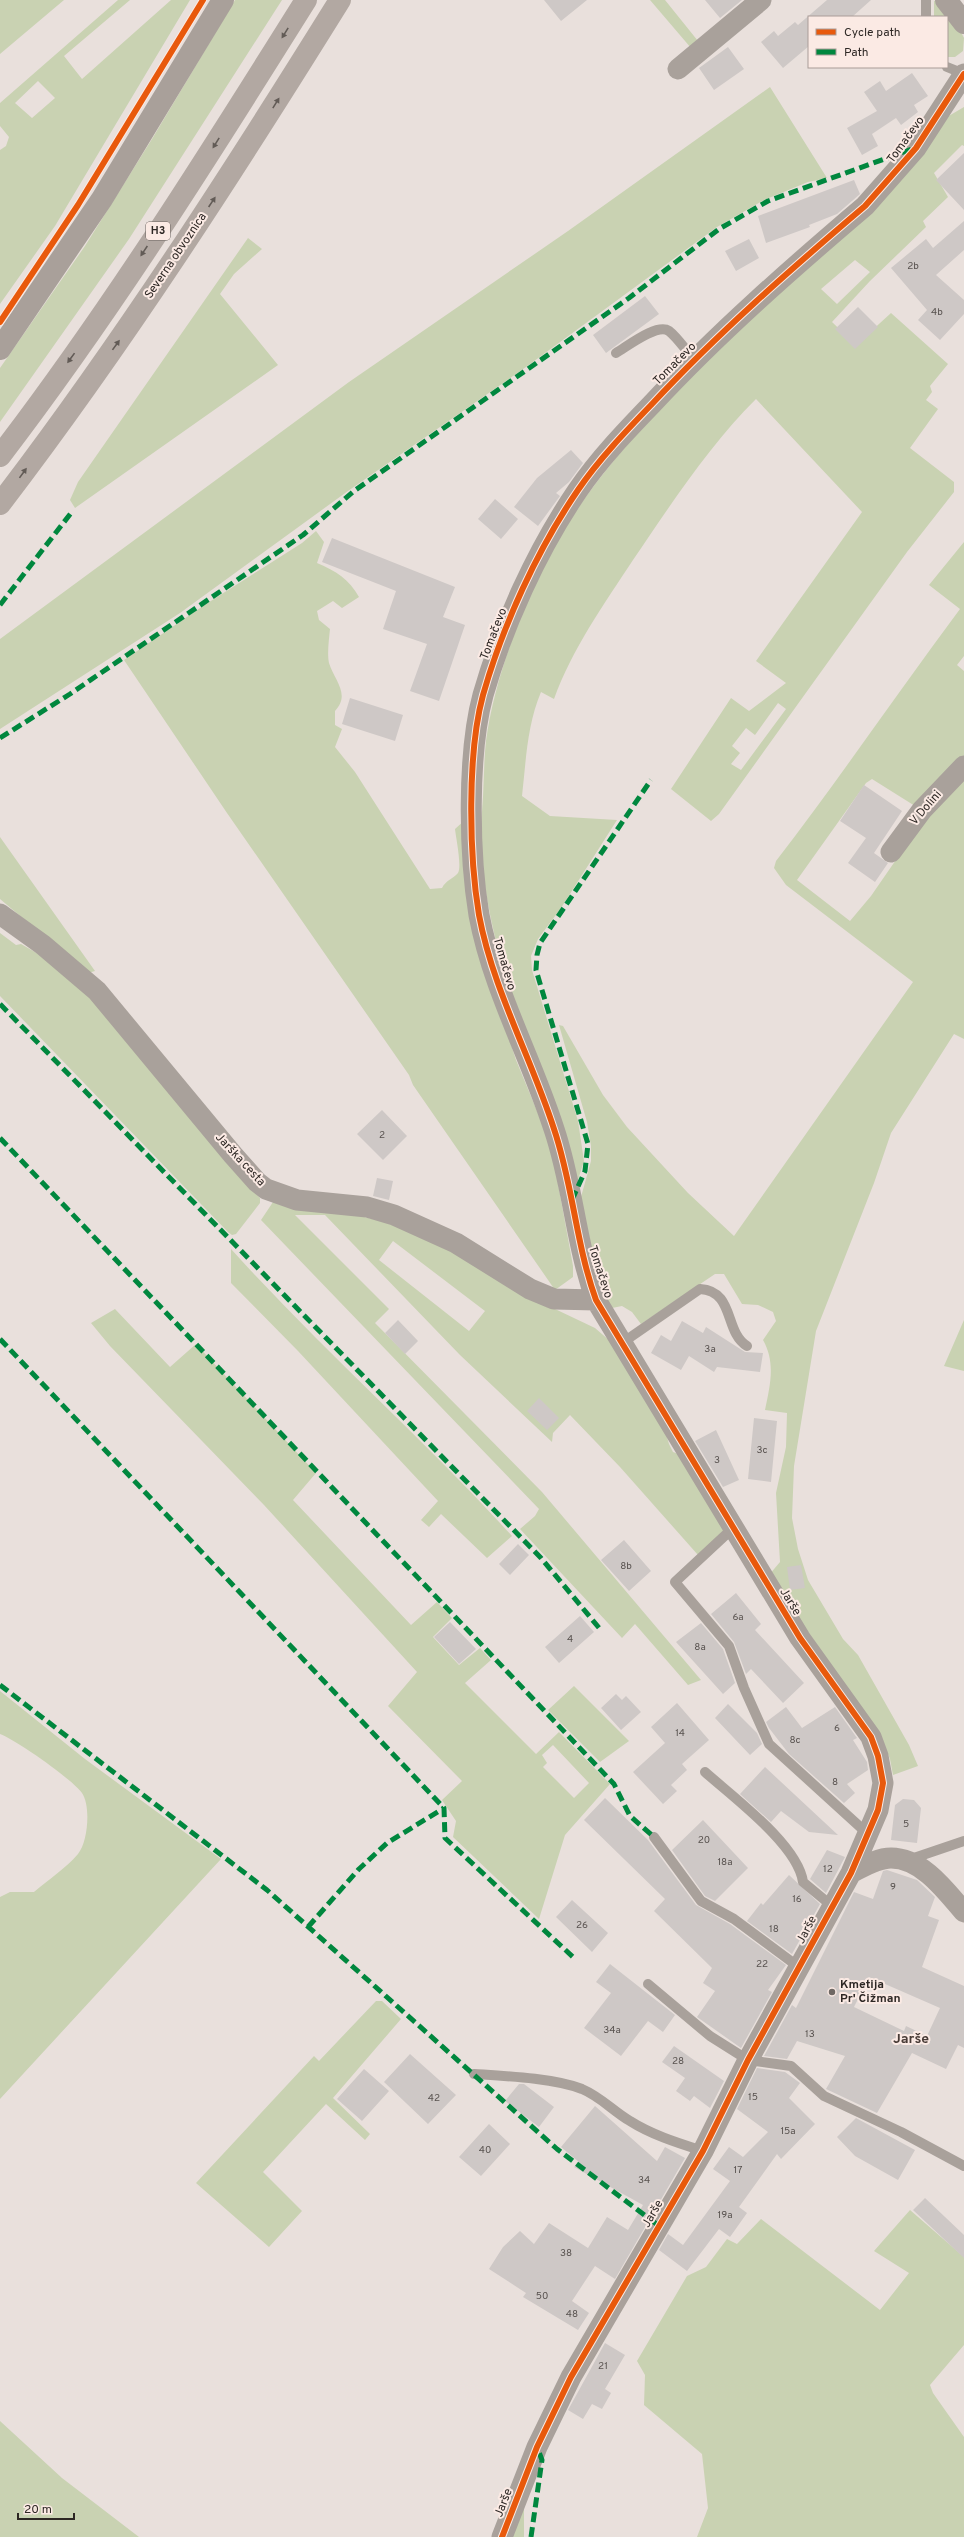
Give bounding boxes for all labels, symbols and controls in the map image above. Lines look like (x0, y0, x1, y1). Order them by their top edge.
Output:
legend (808, 16, 948, 68)
text: Cycle path (844, 25, 901, 41)
one-way arrow (282, 27, 289, 39)
text: Path (844, 45, 869, 61)
one-way arrow (273, 97, 280, 109)
street label: Tomačevo (884, 113, 929, 167)
one-way arrow (212, 138, 220, 148)
one-way arrow (208, 197, 216, 207)
street label: Severna obvoznica (141, 210, 211, 302)
road number: H3 (146, 222, 170, 240)
one-way arrow (140, 246, 148, 256)
house number: 2b (907, 260, 919, 273)
house number: 4b (931, 306, 943, 319)
street label: Tomačevo (650, 339, 700, 389)
one-way arrow (112, 340, 120, 351)
one-way arrow (67, 353, 75, 364)
one-way arrow (19, 467, 27, 478)
street label: Tomačevo (477, 605, 511, 662)
street label: V Dolini (907, 787, 945, 829)
street label: Tomačevo (489, 936, 519, 993)
house number: 2 (379, 1129, 385, 1142)
street label: Jarška cesta (211, 1130, 269, 1190)
street label: Tomačevo (584, 1244, 616, 1301)
house number: 3a (704, 1343, 716, 1356)
house number: 3c (756, 1444, 768, 1457)
house number: 3 (714, 1454, 720, 1467)
house number: 8b (620, 1560, 632, 1573)
street label: Jarše (775, 1585, 805, 1619)
house number: 6a (732, 1611, 744, 1624)
house number: 4 (567, 1633, 573, 1646)
house number: 8a (694, 1641, 706, 1654)
house number: 6 (834, 1722, 840, 1735)
house number: 14 (675, 1727, 685, 1740)
house number: 8c (789, 1734, 801, 1747)
house number: 8 (832, 1776, 838, 1789)
house number: 5 (903, 1818, 909, 1831)
house number: 20 (698, 1834, 710, 1847)
house number: 18a (717, 1856, 733, 1869)
house number: 12 (823, 1863, 833, 1876)
house number: 9 (890, 1881, 896, 1894)
house number: 16 (792, 1893, 802, 1906)
street label: Jarše (793, 1913, 821, 1947)
house number: 26 (576, 1919, 588, 1932)
house number: 18 (769, 1923, 779, 1936)
house number: 22 (756, 1958, 768, 1971)
place label: Kmetija Pr' Čižman (840, 1977, 901, 2007)
marker: Kmetija Pr' Čižman (827, 1987, 837, 1997)
house number: 34a (603, 2024, 621, 2037)
house number: 13 (805, 2028, 815, 2041)
district label: Jarše (893, 2031, 929, 2048)
house number: 28 (672, 2055, 684, 2068)
house number: 15 (748, 2091, 758, 2104)
house number: 42 (428, 2092, 440, 2105)
house number: 15a (780, 2125, 796, 2138)
house number: 40 (479, 2144, 491, 2157)
house number: 17 (734, 2164, 742, 2177)
house number: 34 (638, 2174, 650, 2187)
street label: Jarše (639, 2197, 667, 2231)
house number: 19a (718, 2209, 732, 2222)
house number: 38 (560, 2247, 572, 2260)
house number: 50 (536, 2290, 548, 2303)
house number: 48 (566, 2308, 578, 2321)
house number: 21 (598, 2360, 608, 2373)
street label: Jarše (491, 2486, 517, 2520)
scale bar (18, 2495, 74, 2521)
text: 20 m (24, 2502, 52, 2518)

